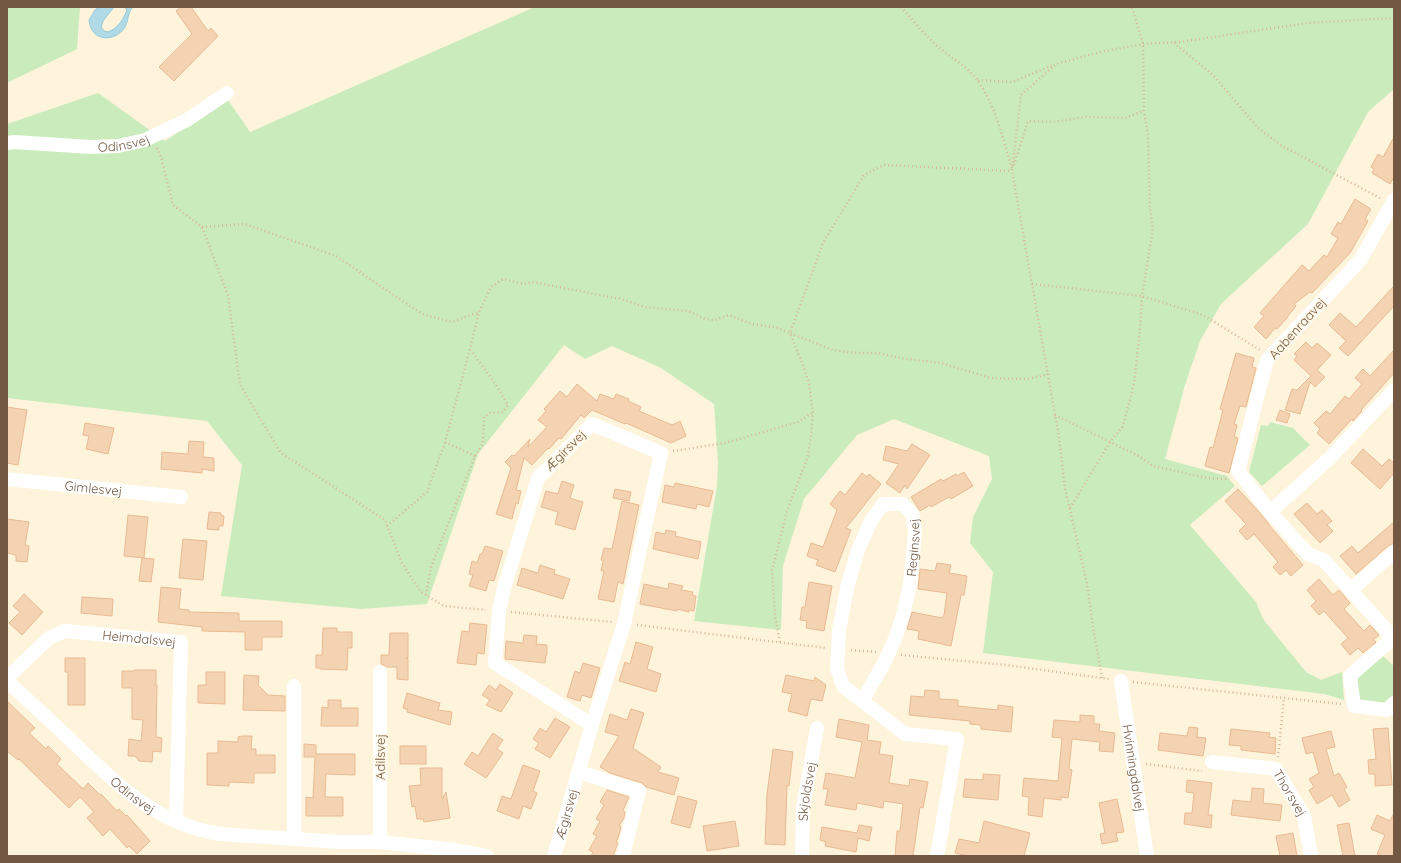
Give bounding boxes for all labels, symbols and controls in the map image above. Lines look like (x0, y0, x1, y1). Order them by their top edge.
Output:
street label: Odinsvej (97, 131, 152, 155)
street label: Aabenraavej (1265, 294, 1329, 362)
street label: Ægirsvej (541, 426, 589, 474)
street label: Gimlesvej (64, 477, 123, 499)
street label: Reginsvej (903, 518, 923, 577)
street label: Heimdalsvej (102, 627, 177, 649)
street label: Hvinningdalvej (1120, 723, 1148, 813)
street label: Adilsvej (372, 734, 388, 780)
street label: Skjoldsvej (795, 760, 819, 821)
street label: Thorsvej (1270, 766, 1310, 819)
street label: Odinsvej (107, 773, 158, 817)
street label: Ægirsvej (551, 787, 581, 841)

